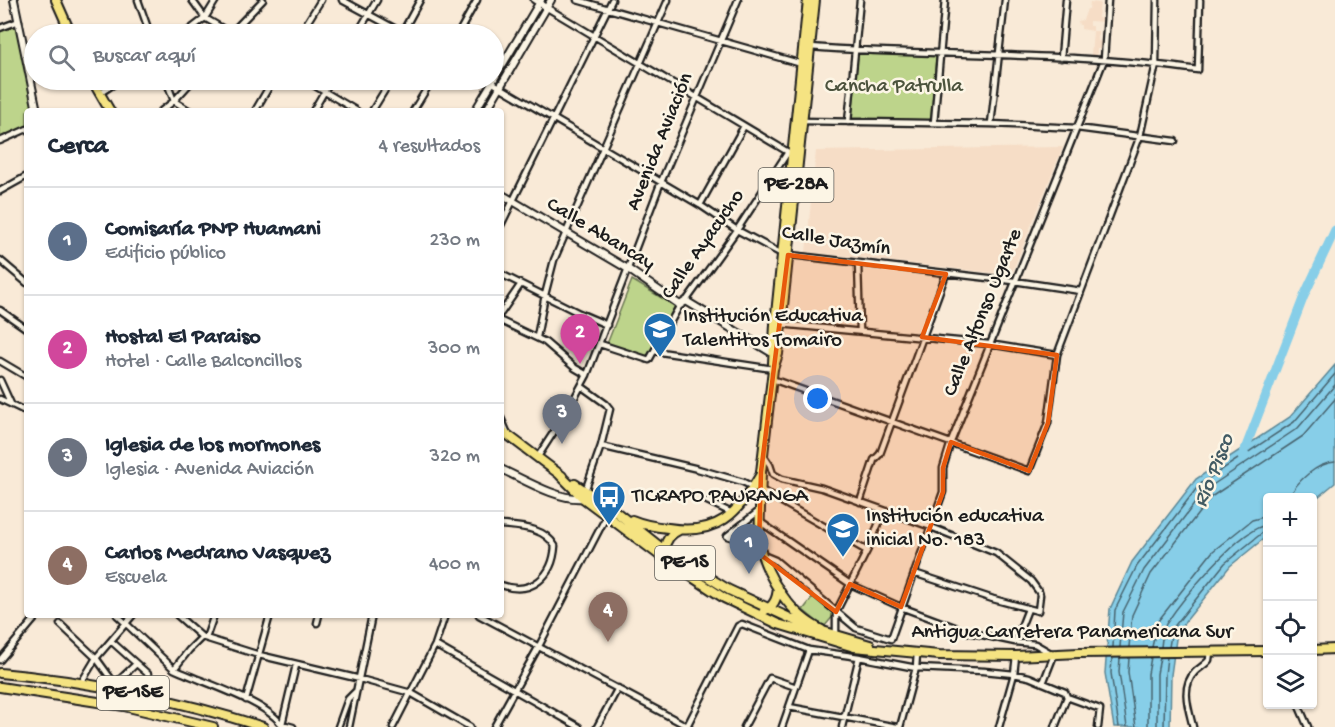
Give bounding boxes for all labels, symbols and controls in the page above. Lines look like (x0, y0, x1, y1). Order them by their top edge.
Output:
search box (24, 24, 504, 90)
icon: search (45, 41, 78, 74)
text: Buscar aquí (93, 44, 196, 70)
street label: Avenida Aviación (622, 69, 700, 215)
park label: Cancha Patrulla (825, 75, 964, 100)
text: Cerca (48, 132, 108, 163)
text: 4 resultados (379, 136, 480, 159)
road number: PE-28A (758, 168, 834, 202)
street label: Calle Ayacucho (657, 185, 751, 305)
street label: Calle Abancay (541, 193, 659, 277)
text: Comisaría PNP Huamani (105, 217, 321, 243)
street label: Calle Jazmín (780, 221, 892, 263)
street label: Calle Alfonso Ugarte (939, 224, 1029, 400)
text: 1 (63, 230, 72, 253)
text: 230 m (430, 230, 480, 253)
text: Edificio público (105, 243, 226, 266)
place label: Institución Educativa Talentitos Tomairo (682, 305, 864, 354)
school or university icon: Institución Educativa Talentitos Tomairo (642, 311, 678, 358)
pin: 2 (560, 314, 600, 364)
text: Hostal El Paraiso (105, 325, 261, 351)
text: 2 (63, 338, 72, 361)
text: 300 m (428, 338, 480, 361)
text: Hotel · Calle Balconcillos (105, 351, 301, 374)
your location (803, 384, 832, 413)
pin: 3 (542, 394, 582, 444)
water label: Río Pisco (1189, 429, 1242, 511)
text: Iglesia de los mormones (105, 433, 320, 459)
text: 3 (62, 446, 73, 469)
text: 320 m (430, 446, 480, 469)
text: Iglesia · Avenida Aviación (105, 459, 314, 482)
bus stop icon: TICRAPO PAURANGA (591, 479, 627, 526)
place label: TICRAPO PAURANGA (631, 485, 810, 510)
map controls (1263, 493, 1317, 709)
button: + (1263, 493, 1317, 547)
place label: Institución educativa inicial No. 183 (866, 505, 1045, 554)
school or university icon: Institución educativa inicial No. 183 (825, 511, 861, 558)
pin: 1 (730, 524, 768, 574)
text: Carlos Medrano Vasquez (105, 541, 330, 567)
road number: PE-1S (655, 546, 715, 580)
button: − (1263, 547, 1317, 601)
text: 4 (63, 554, 72, 577)
text: 400 m (429, 554, 480, 577)
text: Escuela (105, 567, 167, 590)
pin: 4 (588, 592, 628, 642)
button: locate (1263, 601, 1317, 655)
street label: Antigua Carretera Panamericana Sur (911, 621, 1234, 646)
button: layers (1263, 655, 1317, 709)
road number: PE-1SE (97, 676, 169, 710)

